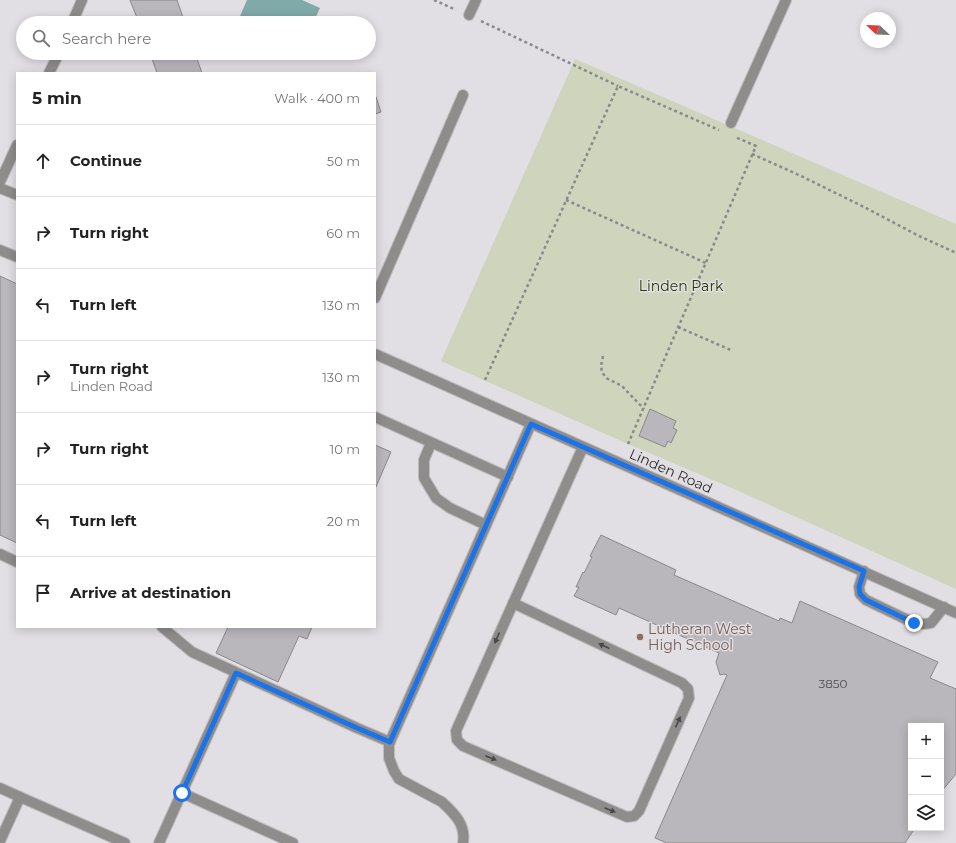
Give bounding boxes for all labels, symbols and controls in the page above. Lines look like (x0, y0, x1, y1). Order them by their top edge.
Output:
north arrow (860, 12, 896, 48)
search box (16, 16, 376, 60)
icon: search (30, 27, 52, 49)
text: Search here (62, 29, 151, 48)
text: 5 min (32, 88, 82, 108)
text: Walk · 400 m (274, 90, 360, 106)
icon: ahead (32, 150, 54, 172)
text: Continue (70, 151, 142, 170)
text: 50 m (327, 153, 360, 169)
icon: right (32, 222, 54, 244)
text: Turn right (70, 223, 149, 242)
text: 60 m (326, 225, 360, 241)
park label: Linden Park (639, 277, 724, 295)
icon: left (32, 294, 54, 316)
text: Turn left (70, 295, 137, 314)
text: 130 m (322, 297, 360, 313)
text: Turn right (70, 359, 149, 378)
icon: right (32, 366, 54, 388)
text: 130 m (322, 369, 360, 385)
text: Linden Road (70, 378, 153, 394)
icon: right (32, 438, 54, 460)
text: Turn right (70, 439, 149, 458)
text: 10 m (330, 441, 360, 457)
street label: Linden Road (627, 445, 715, 497)
icon: left (32, 510, 54, 532)
text: Turn left (70, 511, 137, 530)
text: 20 m (327, 513, 360, 529)
icon: arrive (32, 582, 54, 604)
text: Arrive at destination (70, 583, 231, 602)
route end (905, 614, 923, 632)
place label: Lutheran West High School (648, 620, 752, 654)
marker: Lutheran West High School (635, 632, 645, 642)
one-way arrow (494, 633, 500, 644)
one-way arrow (598, 643, 610, 649)
house number: 3850 (818, 676, 848, 691)
one-way arrow (675, 716, 681, 727)
map controls (908, 723, 944, 831)
button: + (908, 723, 944, 759)
one-way arrow (485, 755, 496, 761)
button: − (908, 759, 944, 795)
route start (173, 784, 191, 802)
button: layers (908, 795, 944, 831)
one-way arrow (604, 806, 616, 813)

